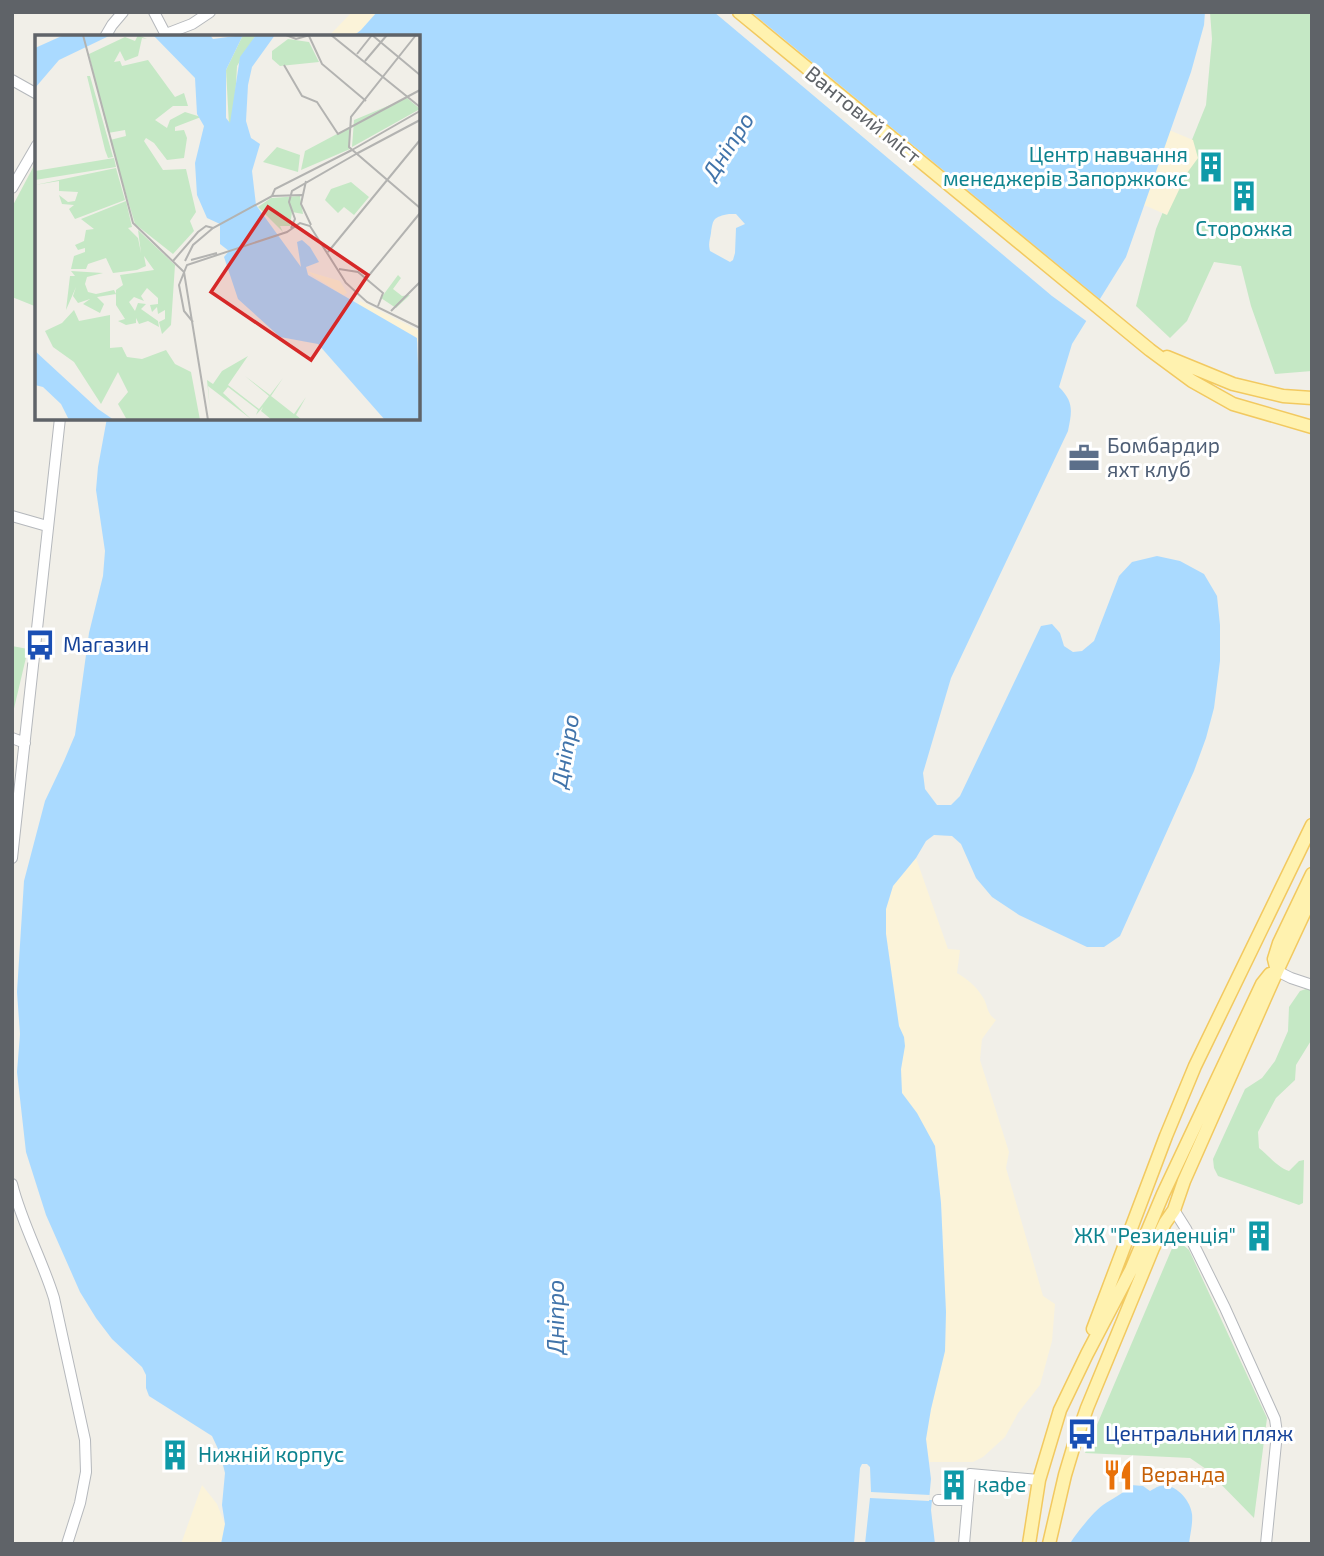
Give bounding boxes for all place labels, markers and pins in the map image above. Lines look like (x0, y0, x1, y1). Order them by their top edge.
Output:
place label: Центр навчання менеджерів Запоржкокс (943, 141, 1188, 190)
building icon: Центр навчання менеджерів Запоржкокс (1194, 150, 1228, 184)
building icon: Сторожка (1227, 179, 1261, 213)
place label: Сторожка (1195, 215, 1293, 240)
place label: Бомбардир яхт клуб (1107, 432, 1220, 482)
office icon: Бомбардир яхт клуб (1067, 441, 1101, 475)
bus stop icon: Магазин (23, 628, 57, 662)
place label: Магазин (63, 631, 149, 656)
building icon: ЖК "Резиденція" (1242, 1219, 1276, 1253)
place label: ЖК "Резиденція" (1074, 1222, 1236, 1247)
bus stop icon: Центральний пляж (1065, 1417, 1099, 1451)
place label: Центральний пляж (1105, 1420, 1293, 1445)
building icon: Нижній корпус (158, 1438, 192, 1472)
place label: Нижній корпус (198, 1441, 344, 1467)
restaurant icon: Веранда (1101, 1458, 1135, 1492)
place label: Веранда (1141, 1461, 1225, 1486)
building icon: кафе (937, 1468, 971, 1502)
place label: кафе (977, 1471, 1026, 1496)

